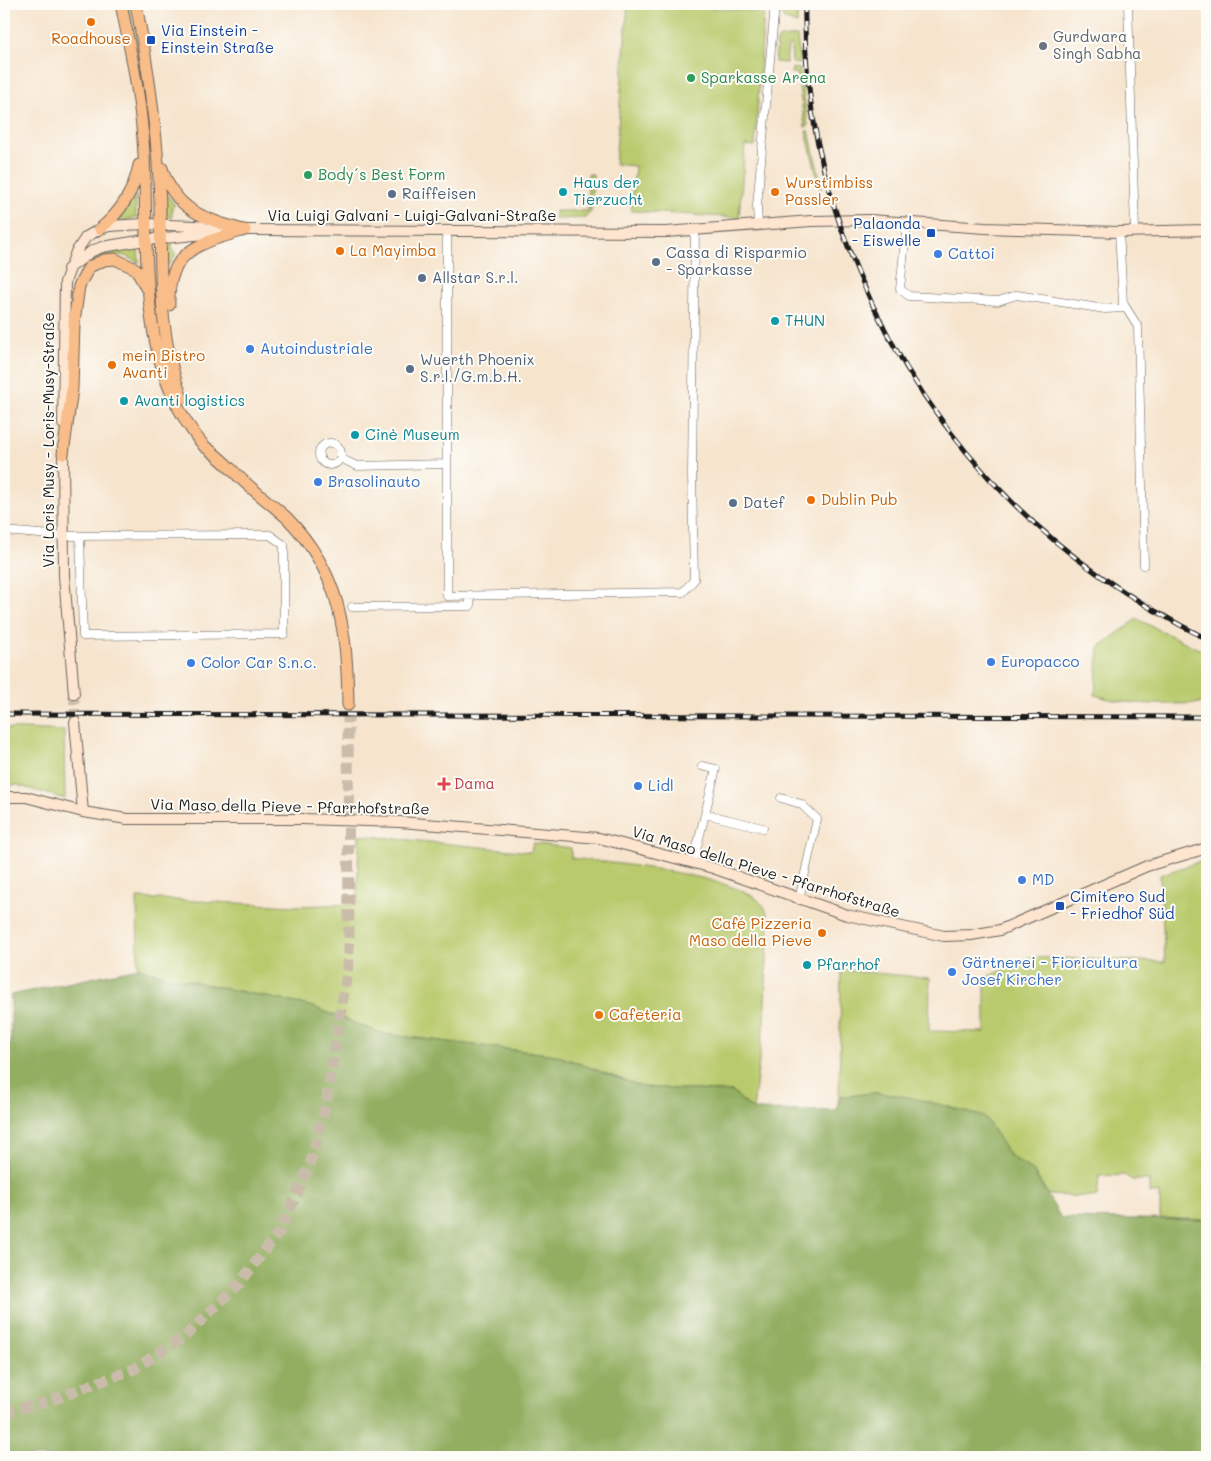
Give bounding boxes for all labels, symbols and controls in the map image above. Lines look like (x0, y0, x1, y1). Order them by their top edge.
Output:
marker: Roadhouse (85, 16, 97, 28)
place label: Via Einstein - Einstein Straße (161, 20, 274, 57)
place label: Gurdwara Singh Sabha (1053, 26, 1141, 63)
place label: Roadhouse (51, 28, 131, 48)
marker: Via Einstein - Einstein Straße (145, 34, 157, 46)
marker: Gurdwara Singh Sabha (1037, 40, 1049, 52)
place label: Sparkasse Arena (701, 67, 826, 87)
marker: Sparkasse Arena (685, 72, 697, 84)
place label: Body´s Best Form (318, 164, 445, 184)
marker: Body´s Best Form (302, 169, 314, 181)
place label: Haus der Tierzucht (573, 172, 643, 209)
place label: Wurstimbiss Passler (785, 172, 873, 209)
place label: Raiffeisen (402, 183, 476, 203)
marker: Haus der Tierzucht (557, 186, 569, 198)
marker: Wurstimbiss Passler (769, 186, 781, 198)
marker: Raiffeisen (386, 188, 398, 200)
street label: Via Luigi Galvani - Luigi-Galvani-Straße (267, 205, 557, 225)
place label: Palaonda - Eiswelle (852, 213, 921, 250)
marker: Palaonda - Eiswelle (925, 227, 937, 239)
place label: La Mayimba (350, 240, 437, 260)
place label: Cassa di Risparmio - Sparkasse (666, 242, 807, 279)
place label: Cattoi (948, 243, 995, 263)
marker: La Mayimba (334, 245, 346, 257)
marker: Cattoi (932, 248, 944, 260)
marker: Cassa di Risparmio - Sparkasse (650, 256, 662, 268)
place label: Allstar S.r.l. (432, 267, 519, 287)
marker: Allstar S.r.l. (416, 272, 428, 284)
place label: THUN (785, 310, 825, 330)
street label: Via Loris Musy - Loris-Musy-Straße (38, 312, 58, 568)
marker: THUN (769, 315, 781, 327)
place label: Autoindustriale (260, 338, 373, 358)
marker: Autoindustriale (244, 343, 256, 355)
place label: mein Bistro Avanti (122, 345, 205, 382)
place label: Wuerth Phoenix S.r.l./G.m.b.H. (420, 349, 535, 386)
marker: mein Bistro Avanti (106, 359, 118, 371)
marker: Wuerth Phoenix S.r.l./G.m.b.H. (404, 363, 416, 375)
place label: Avanti logistics (134, 390, 245, 410)
marker: Avanti logistics (118, 395, 130, 407)
place label: Cinè Museum (365, 424, 460, 444)
marker: Cinè Museum (349, 429, 361, 441)
place label: Brasolinauto (328, 471, 420, 491)
marker: Brasolinauto (312, 476, 324, 488)
place label: Dublin Pub (821, 489, 897, 509)
place label: Datef (743, 492, 786, 512)
marker: Dublin Pub (805, 494, 817, 506)
marker: Datef (727, 497, 739, 509)
place label: Europacco (1001, 651, 1079, 671)
place label: Color Car S.n.c. (201, 652, 317, 672)
marker: Europacco (985, 656, 997, 668)
marker: Color Car S.n.c. (185, 657, 197, 669)
place label: Dama (454, 773, 495, 793)
place label: Lidl (648, 775, 674, 795)
marker: Dama (438, 778, 450, 790)
marker: Lidl (632, 780, 644, 792)
street label: Via Maso della Pieve - Pfarrhofstraße (150, 794, 430, 818)
street label: Via Maso della Pieve - Pfarrhofstraße (630, 821, 903, 921)
place label: MD (1032, 869, 1054, 889)
marker: MD (1016, 874, 1028, 886)
place label: Cimitero Sud - Friedhof Süd (1070, 886, 1175, 923)
marker: Cimitero Sud - Friedhof Süd (1054, 900, 1066, 912)
place label: Café Pizzeria Maso della Pieve (689, 913, 812, 950)
marker: Café Pizzeria Maso della Pieve (816, 927, 828, 939)
place label: Gärtnerei - Fioricultura Josef Kircher (962, 952, 1138, 989)
place label: Pfarrhof (817, 954, 881, 974)
marker: Pfarrhof (801, 959, 813, 971)
marker: Gärtnerei - Fioricultura Josef Kircher (946, 966, 958, 978)
place label: Cafeteria (609, 1004, 682, 1024)
marker: Cafeteria (593, 1009, 605, 1021)

